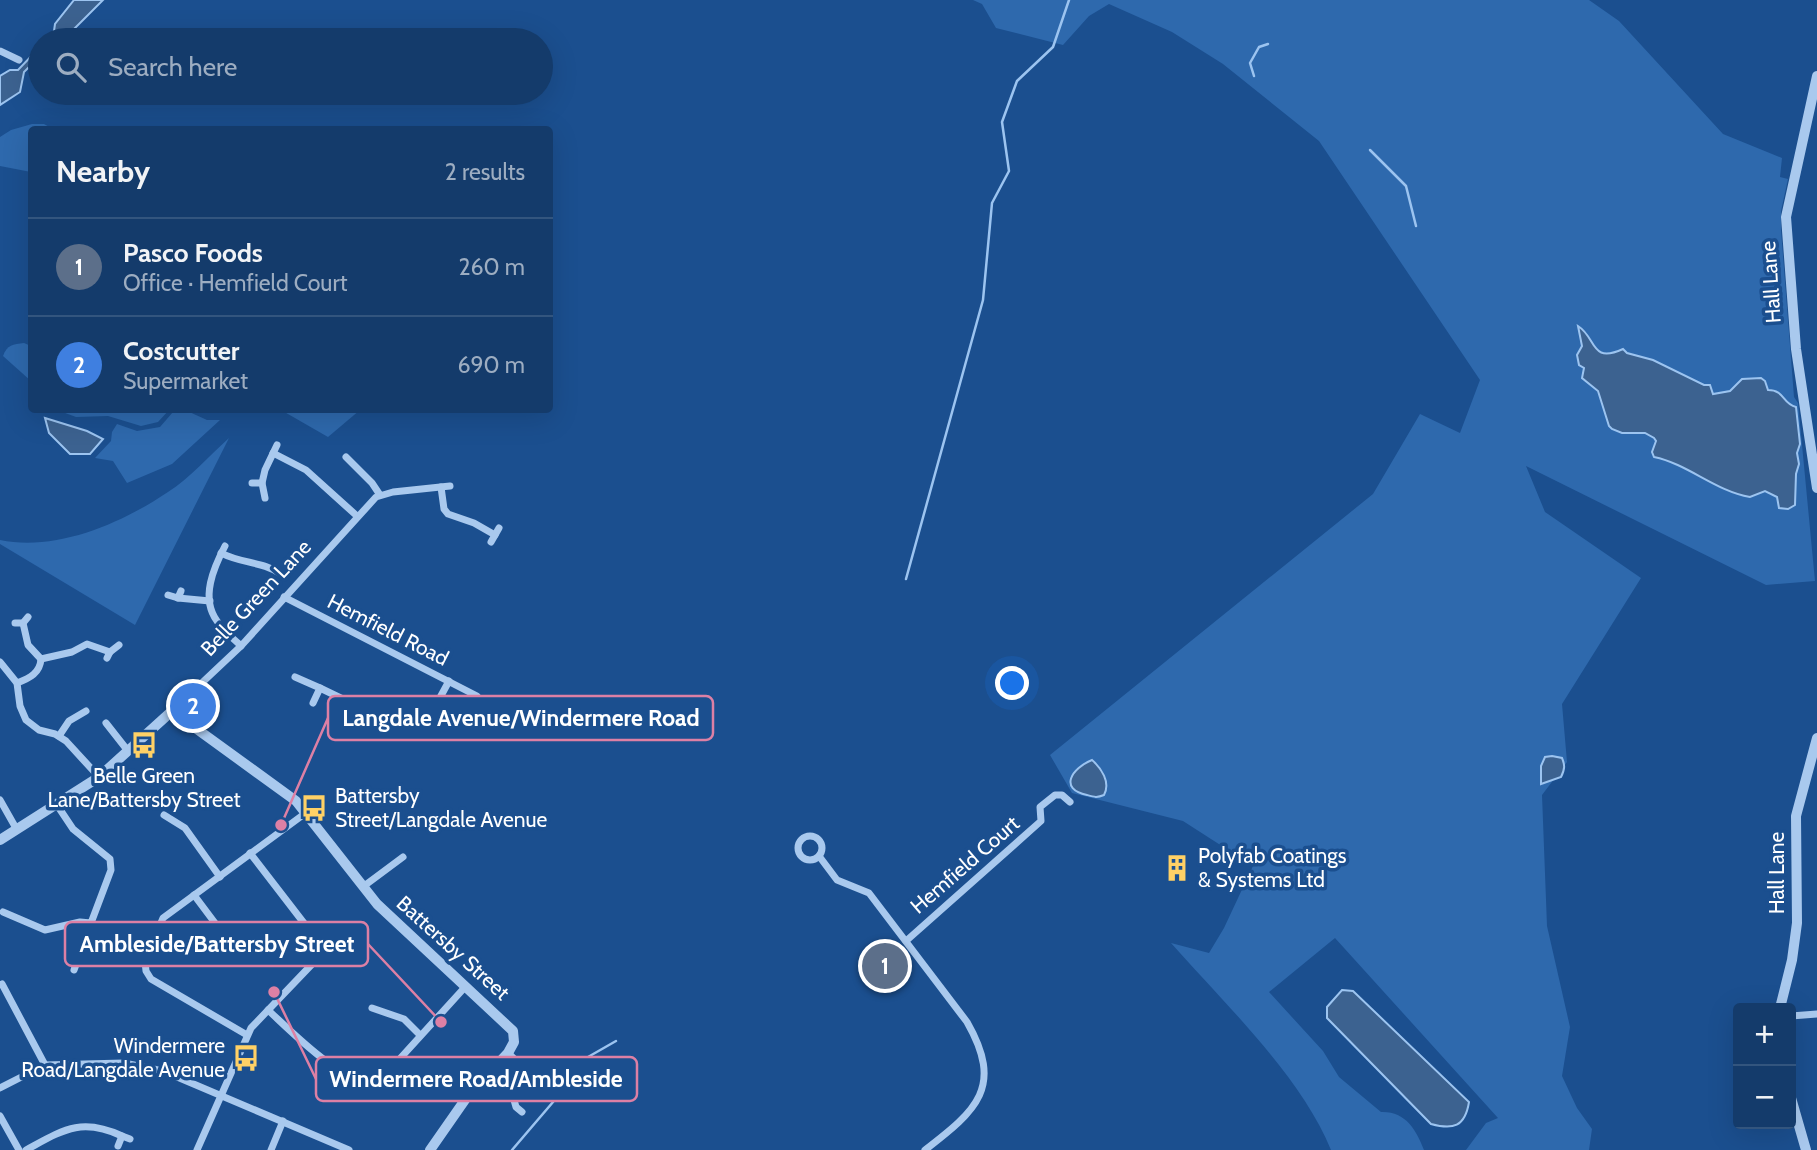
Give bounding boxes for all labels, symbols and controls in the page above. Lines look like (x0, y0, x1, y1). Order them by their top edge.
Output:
search box (28, 28, 553, 105)
icon: search (52, 48, 90, 86)
text: Search here (108, 51, 237, 83)
text: Nearby (56, 153, 150, 190)
text: 2 results (445, 158, 525, 186)
text: Pasco Foods (123, 237, 263, 269)
street label: Hall Lane (1755, 240, 1786, 324)
text: 1 (75, 253, 83, 281)
text: 260 m (458, 253, 525, 281)
text: Office · Hemfield Court (123, 269, 347, 297)
text: Costcutter (123, 335, 239, 367)
text: 2 (73, 351, 85, 379)
text: 690 m (457, 351, 525, 379)
text: Supermarket (123, 367, 248, 395)
street label: Belle Green Lane (195, 534, 316, 661)
street label: Hemfield Road (324, 588, 453, 671)
your location (995, 666, 1029, 700)
pin: 2 (170, 680, 216, 732)
callout: Langdale Avenue/Windermere Road (328, 696, 713, 740)
text: Langdale Avenue/Windermere Road (342, 704, 700, 732)
bus stop icon: Belle Green Lane/Battersby Street (129, 730, 159, 760)
place label: Belle Green Lane/Battersby Street (47, 763, 241, 812)
place label: Battersby Street/Langdale Avenue (335, 783, 547, 832)
bus stop icon: Battersby Street/Langdale Avenue (299, 793, 329, 823)
street label: Hemfield Court (905, 811, 1024, 919)
street label: Hall Lane (1764, 832, 1789, 914)
place label: Polyfab Coatings & Systems Ltd (1198, 843, 1347, 892)
building icon: Polyfab Coatings & Systems Ltd (1162, 853, 1192, 883)
street label: Battersby Street (392, 890, 515, 1005)
callout: Ambleside/Battersby Street (65, 922, 368, 966)
text: Ambleside/Battersby Street (80, 930, 354, 958)
pin: 1 (862, 940, 908, 992)
map controls (1733, 1003, 1796, 1129)
button: + (1733, 1003, 1796, 1066)
place label: Windermere Road/Langdale Avenue (21, 1033, 225, 1082)
bus stop icon: Windermere Road/Langdale Avenue (231, 1043, 261, 1073)
callout: Windermere Road/Ambleside (316, 1057, 637, 1101)
text: Windermere Road/Ambleside (329, 1065, 623, 1093)
button: − (1733, 1066, 1796, 1129)

